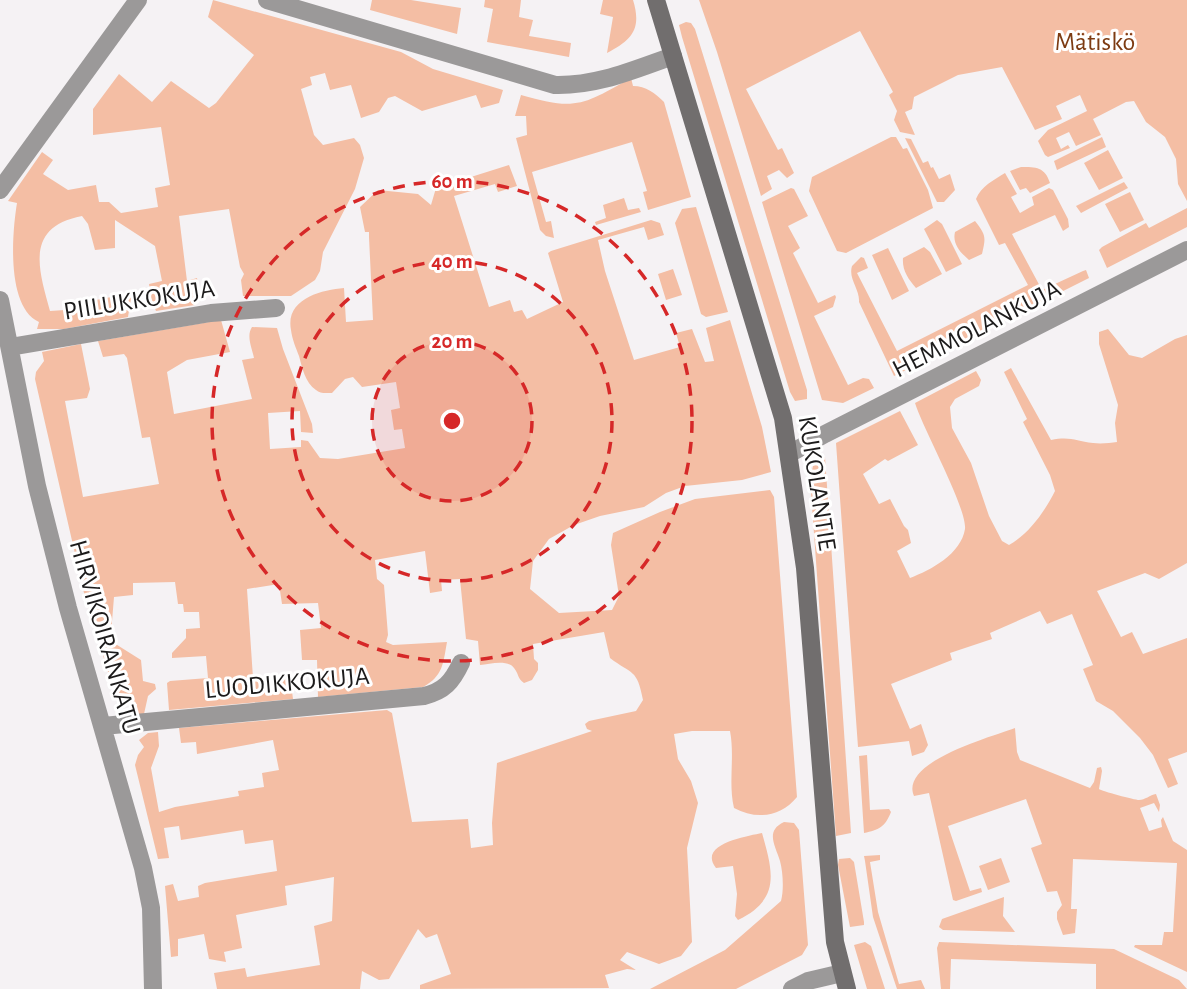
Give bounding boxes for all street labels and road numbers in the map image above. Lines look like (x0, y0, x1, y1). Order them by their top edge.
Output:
street label: PIILUKKOKUJA (62, 275, 217, 325)
street label: HEMMOLANKUJA (888, 275, 1065, 382)
street label: KUKOLANTIE (794, 414, 841, 552)
street label: HIRVIKOIRANKATU (65, 537, 145, 738)
street label: LUODIKKOKUJA (204, 663, 371, 703)

